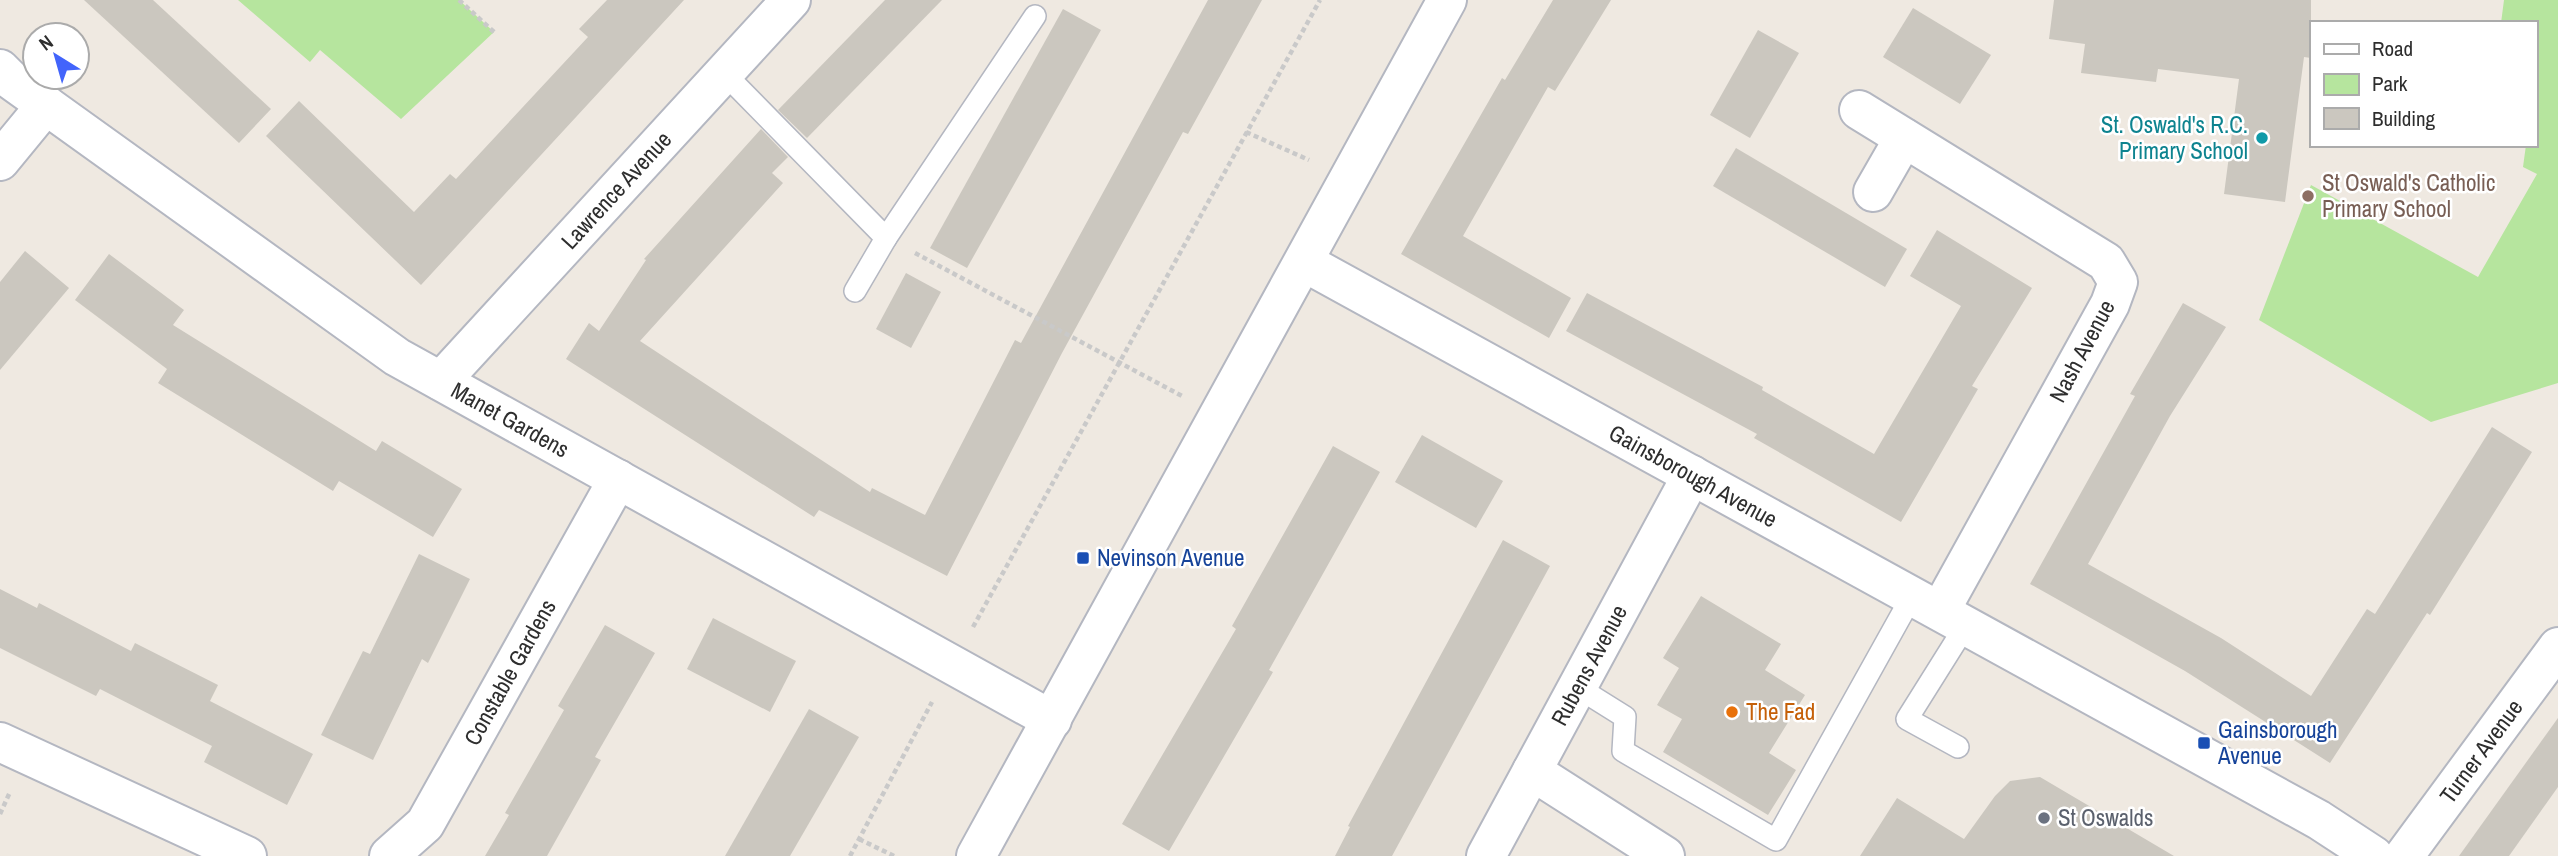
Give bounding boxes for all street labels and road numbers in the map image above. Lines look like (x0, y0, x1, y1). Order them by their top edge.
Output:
street label: Lawrence Avenue (554, 124, 678, 256)
street label: Nash Avenue (2042, 294, 2122, 407)
street label: Manet Gardens (446, 374, 575, 464)
street label: Gainsborough Avenue (1604, 417, 1783, 534)
street label: Constable Gardens (456, 594, 563, 751)
street label: Rubens Avenue (1544, 599, 1634, 731)
street label: Turner Avenue (2432, 693, 2529, 809)

